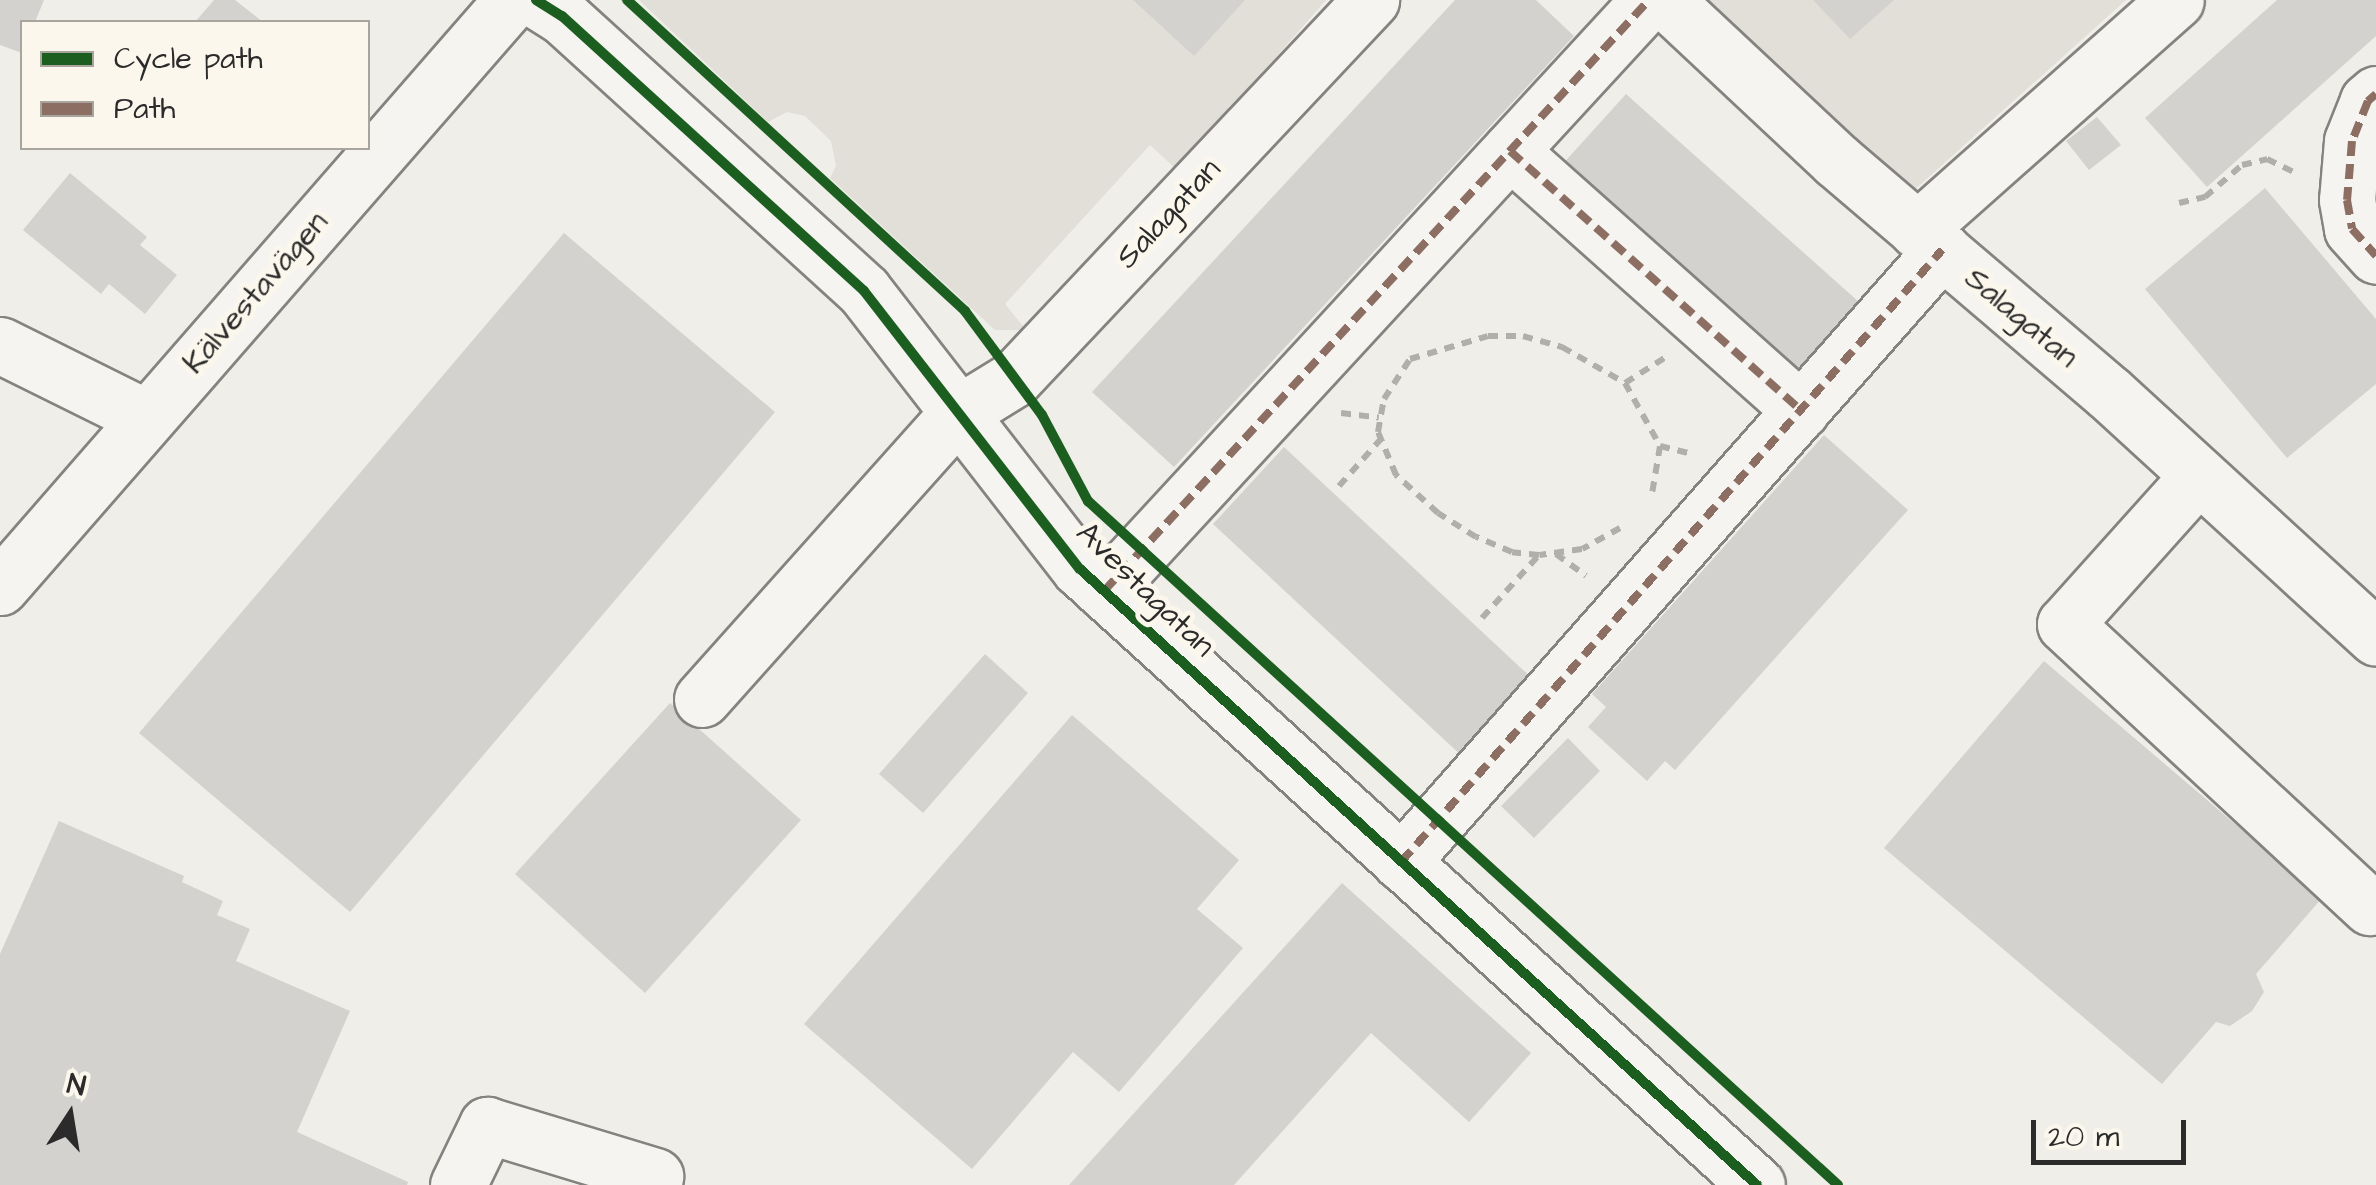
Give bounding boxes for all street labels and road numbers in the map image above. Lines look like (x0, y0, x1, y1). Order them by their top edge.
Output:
street label: Salagatan (1109, 151, 1229, 277)
street label: Kälvestavägen (175, 204, 337, 382)
street label: Salagatan (1957, 260, 2085, 376)
street label: Avestagatan (1068, 514, 1222, 666)

